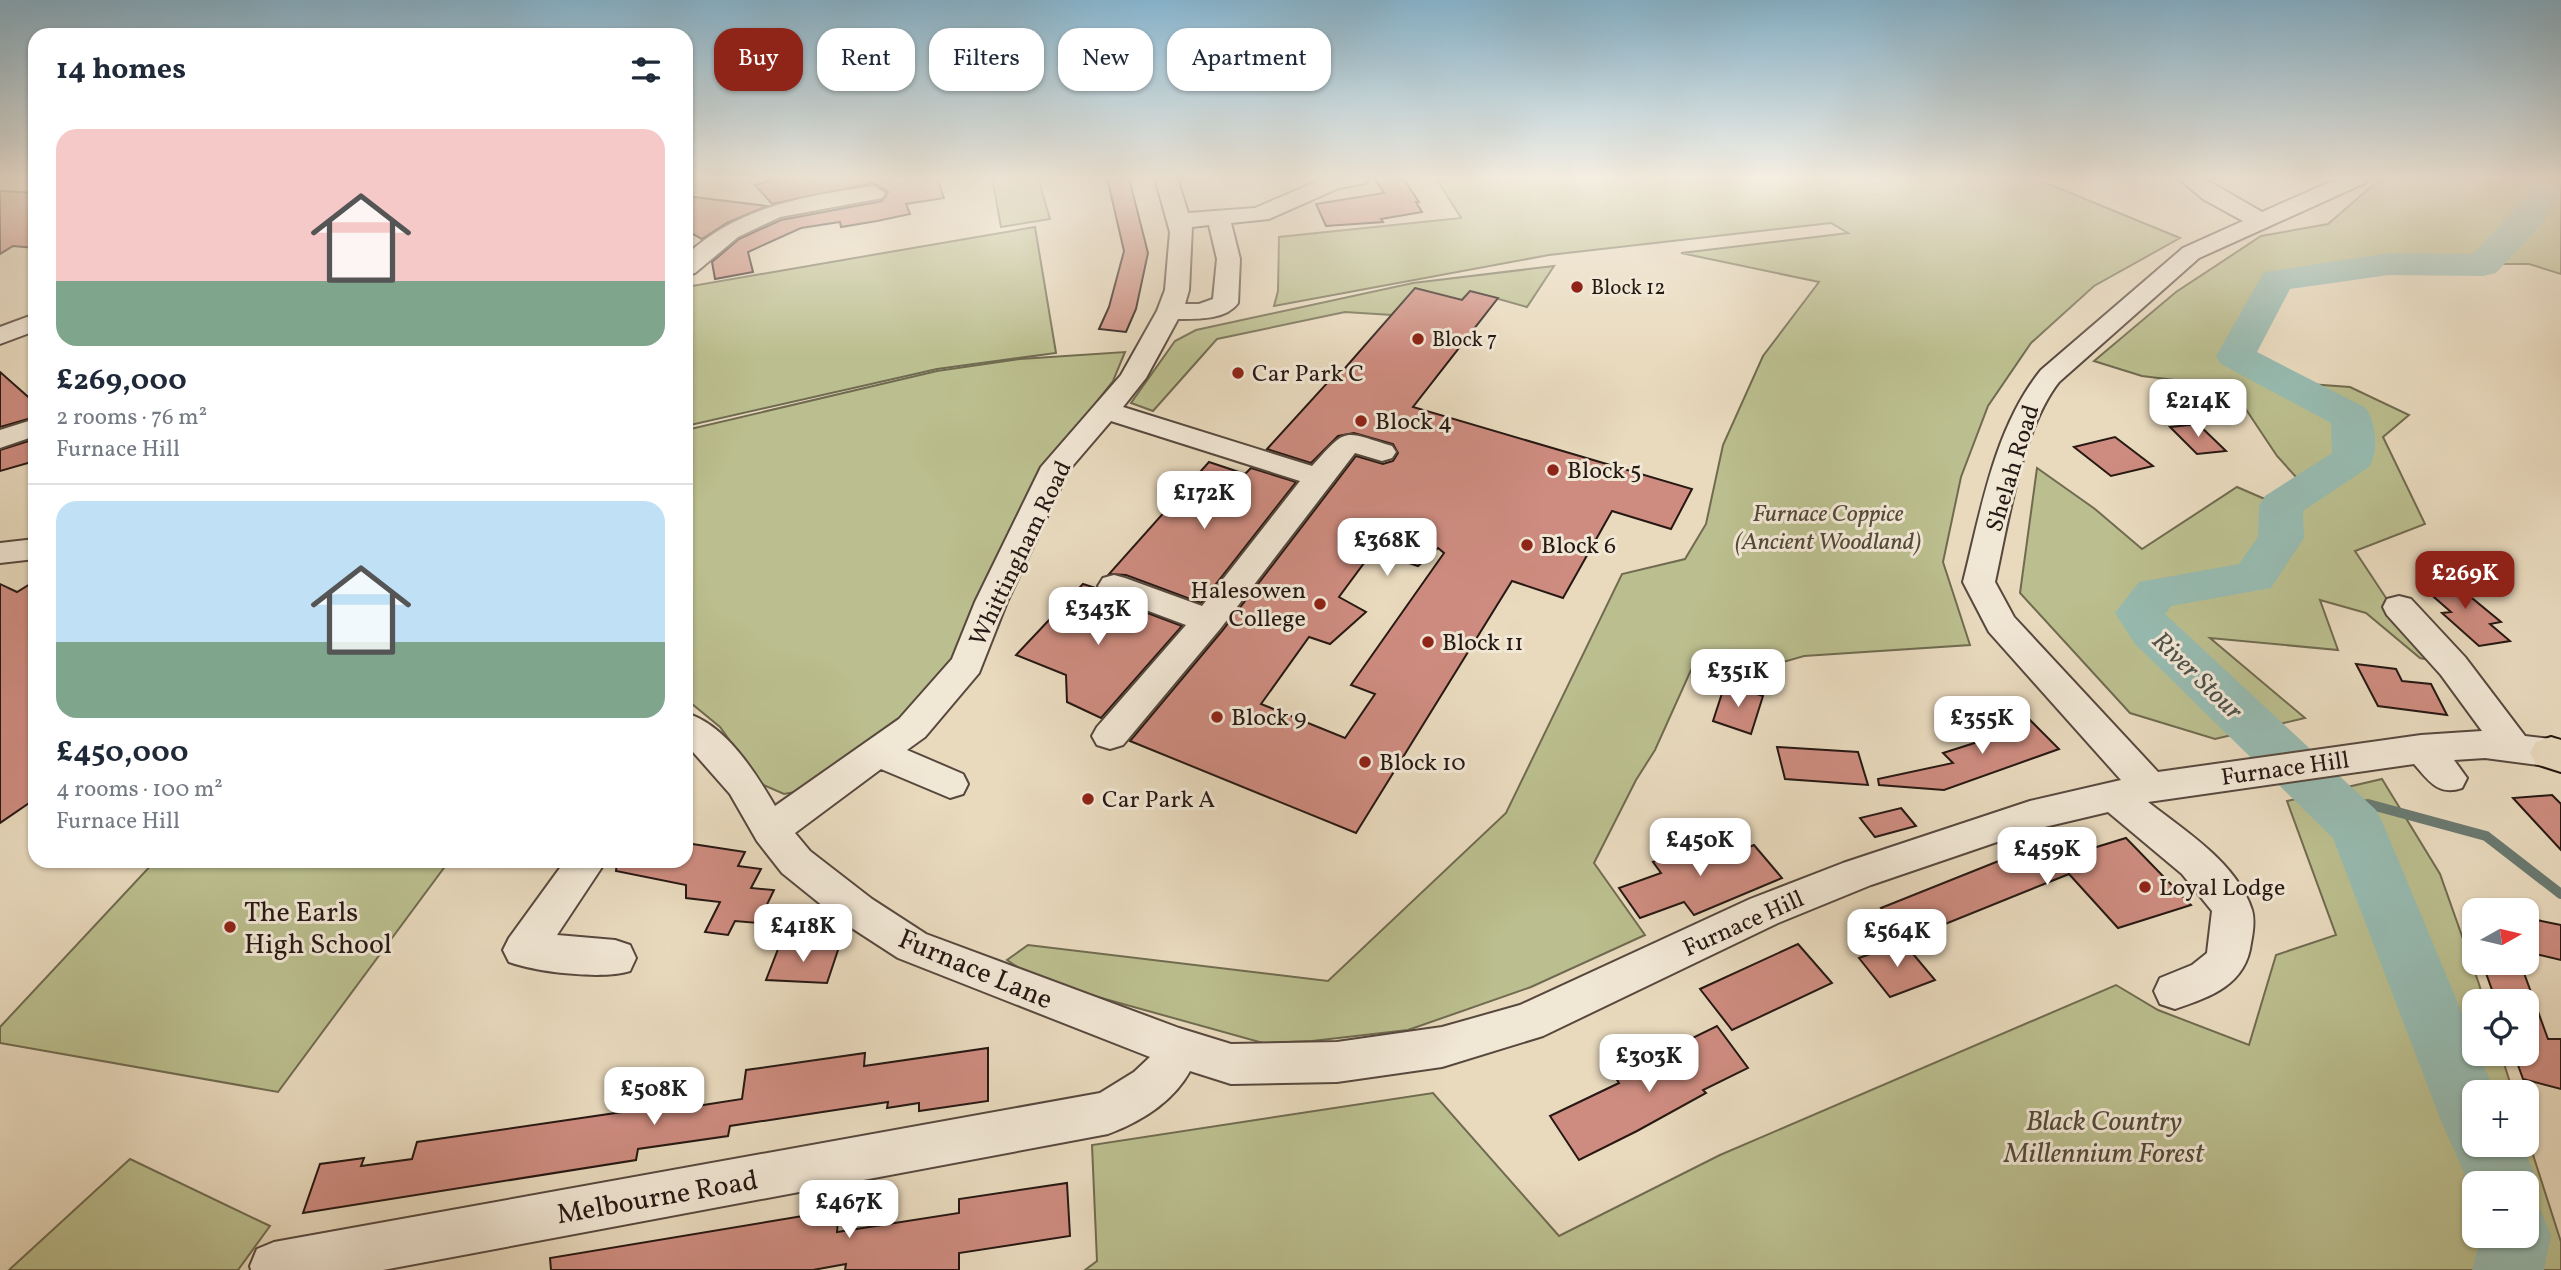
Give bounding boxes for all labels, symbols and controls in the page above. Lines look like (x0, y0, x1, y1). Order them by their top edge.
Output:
chip: Buy (714, 28, 803, 91)
chip: Rent (817, 28, 915, 91)
chip: Filters (929, 28, 1044, 91)
chip: New (1058, 28, 1153, 91)
chip: Apartment (1167, 28, 1331, 91)
text: 14 homes (56, 49, 186, 91)
icon: filters (627, 51, 665, 89)
icon: home (298, 175, 424, 301)
place label: Block 12 (1591, 274, 1665, 303)
marker: Block 12 (1569, 279, 1585, 295)
place label: Block 7 (1432, 326, 1497, 355)
marker: Block 7 (1410, 331, 1426, 347)
place label: Car Park C (1252, 358, 1364, 392)
text: £269,000 (56, 360, 187, 402)
marker: Car Park C (1230, 365, 1246, 381)
pin: £214K (2149, 380, 2247, 439)
text: £214K (2165, 386, 2231, 418)
street label: Shelah Road (1978, 401, 2049, 536)
text: 2 rooms · 76 m² (56, 402, 207, 434)
place label: Block 4 (1375, 406, 1452, 440)
marker: Block 4 (1353, 413, 1369, 429)
text: Furnace Hill (56, 434, 180, 466)
place label: Block 5 (1567, 455, 1641, 489)
street label: Whittingham Road (962, 456, 1081, 652)
marker: Block 5 (1545, 462, 1561, 478)
pin: £172K (1155, 472, 1253, 531)
text: £172K (1173, 478, 1235, 510)
park label: Furnace Coppice (Ancient Woodland) (1735, 498, 1921, 560)
pin: £368K (1338, 518, 1436, 578)
text: £368K (1354, 525, 1420, 557)
place label: Block 6 (1541, 530, 1616, 564)
marker: Block 6 (1519, 537, 1535, 553)
icon: home (298, 547, 424, 673)
pin: £269K (2416, 552, 2514, 611)
text: £269K (2431, 558, 2499, 590)
place label: Halesowen College (1191, 575, 1306, 637)
pin: £343K (1049, 588, 1147, 647)
text: £343K (1065, 594, 1131, 626)
marker: Halesowen College (1312, 596, 1328, 612)
water label: River Stour (2143, 624, 2250, 729)
place label: Block 11 (1442, 627, 1524, 661)
marker: Block 11 (1420, 634, 1436, 650)
pin: £351K (1689, 650, 1787, 709)
text: £351K (1707, 656, 1769, 688)
pin: £355K (1933, 696, 2031, 756)
place label: Block 9 (1231, 702, 1306, 736)
text: £355K (1950, 703, 2014, 735)
marker: Block 9 (1209, 709, 1225, 725)
text: £450,000 (56, 732, 188, 774)
street label: Furnace Hill (2219, 744, 2352, 796)
place label: Block 10 (1379, 747, 1466, 781)
marker: Block 10 (1357, 754, 1373, 770)
text: 4 rooms · 100 m² (56, 774, 223, 806)
place label: Car Park A (1102, 784, 1215, 818)
marker: Car Park A (1080, 791, 1096, 807)
text: Furnace Hill (56, 806, 180, 838)
pin: £450K (1651, 818, 1749, 878)
text: £450K (1666, 825, 1734, 857)
pin: £459K (1998, 828, 2096, 887)
text: £459K (2013, 834, 2081, 866)
place label: Loyal Lodge (2159, 872, 2285, 906)
marker: Loyal Lodge (2137, 879, 2153, 895)
street label: Furnace Hill (1678, 883, 1810, 967)
place label: The Earls High School (244, 894, 392, 965)
north arrow (2462, 898, 2539, 975)
map controls (2462, 898, 2539, 1248)
pin: £418K (754, 904, 852, 964)
pin: £564K (1848, 909, 1946, 969)
text: £418K (770, 911, 836, 943)
text: £564K (1863, 916, 1931, 948)
marker: The Earls High School (222, 919, 238, 935)
street label: Furnace Lane (892, 920, 1058, 1020)
button: locate (2462, 989, 2539, 1066)
pin: £303K (1600, 1034, 1698, 1094)
text: £303K (1616, 1041, 1682, 1073)
pin: £508K (605, 1068, 703, 1127)
text: £508K (620, 1074, 688, 1106)
button: + (2462, 1080, 2539, 1157)
park label: Black Country Millennium Forest (2003, 1103, 2205, 1174)
street label: Melbourne Road (554, 1162, 761, 1235)
button: − (2462, 1171, 2539, 1248)
pin: £467K (800, 1180, 898, 1240)
text: £467K (815, 1187, 883, 1219)

